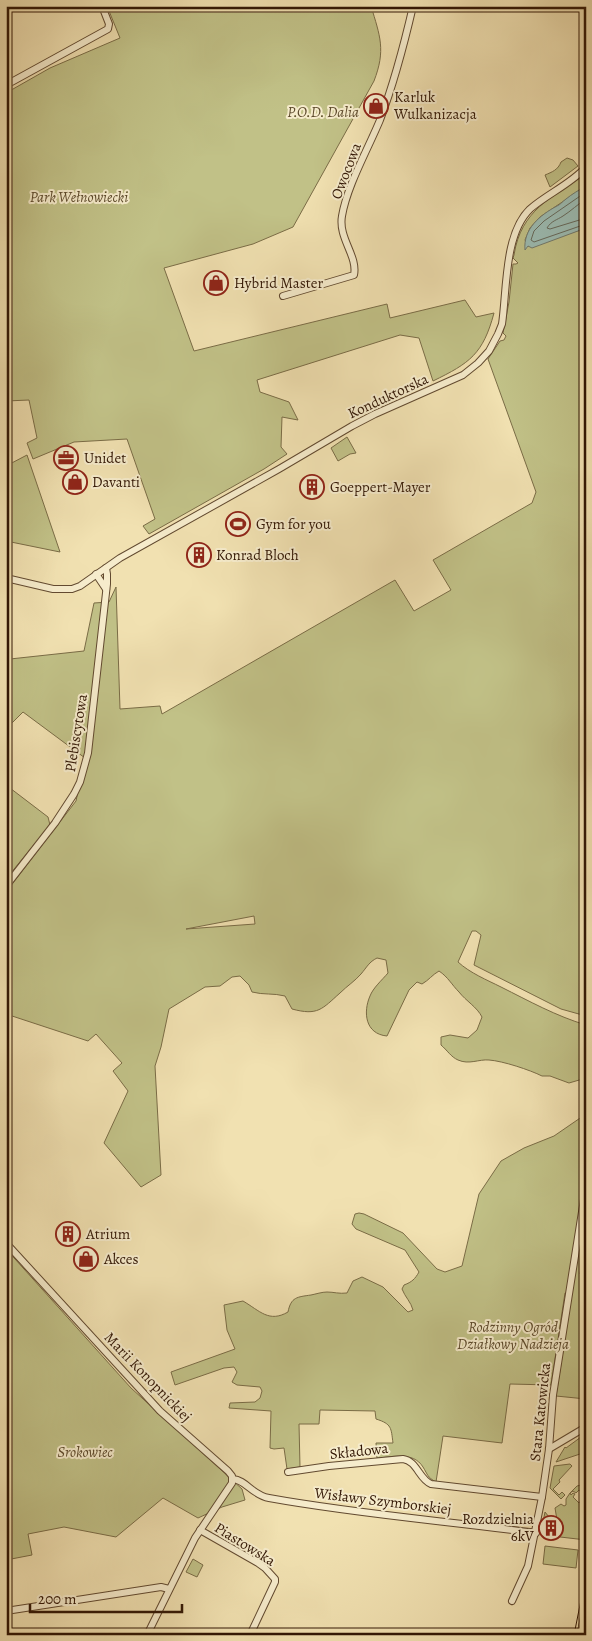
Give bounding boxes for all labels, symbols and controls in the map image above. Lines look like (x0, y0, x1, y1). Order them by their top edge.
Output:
place label: Karluk Wulkanizacja (393, 87, 477, 124)
shop icon: Karluk Wulkanizacja (363, 93, 389, 119)
park label: P.O.D. Dalia (287, 102, 359, 122)
street label: Owocowa (326, 140, 366, 202)
park label: Park Wełnowiecki (30, 187, 128, 207)
shop icon: Hybrid Master (203, 270, 229, 296)
place label: Hybrid Master (234, 273, 323, 293)
street label: Konduktorska (345, 369, 431, 423)
office icon: Unidet (53, 445, 79, 471)
place label: Unidet (84, 448, 126, 468)
shop icon: Davanti (62, 469, 88, 495)
place label: Davanti (92, 472, 140, 492)
building icon: Goeppert-Mayer (299, 474, 325, 500)
place label: Goeppert-Mayer (330, 477, 431, 497)
sports icon: Gym for you (225, 511, 251, 537)
place label: Gym for you (256, 514, 332, 534)
building icon: Konrad Bloch (186, 542, 212, 568)
place label: Konrad Bloch (216, 545, 299, 565)
street label: Plebiscytowa (60, 692, 92, 774)
building icon: Atrium (55, 1221, 81, 1247)
place label: Atrium (85, 1224, 131, 1244)
shop icon: Akces (73, 1246, 99, 1272)
place label: Akces (103, 1249, 139, 1269)
park label: Rodzinny Ogród Działkowy Nadzieja (457, 1317, 569, 1354)
street label: Marii Konopnickiej (100, 1328, 196, 1426)
street label: Stara Katowicka (525, 1362, 555, 1462)
street label: Składowa (329, 1438, 389, 1464)
park label: Srokowiec (58, 1442, 113, 1462)
street label: Wisławy Szymborskiej (312, 1483, 453, 1519)
place label: Rozdzielnia 6kV (462, 1509, 535, 1546)
building icon: Rozdzielnia 6kV (538, 1515, 564, 1541)
street label: Piastowska (211, 1517, 279, 1571)
scale bar (30, 1581, 182, 1613)
text: 200 m (38, 1589, 77, 1609)

